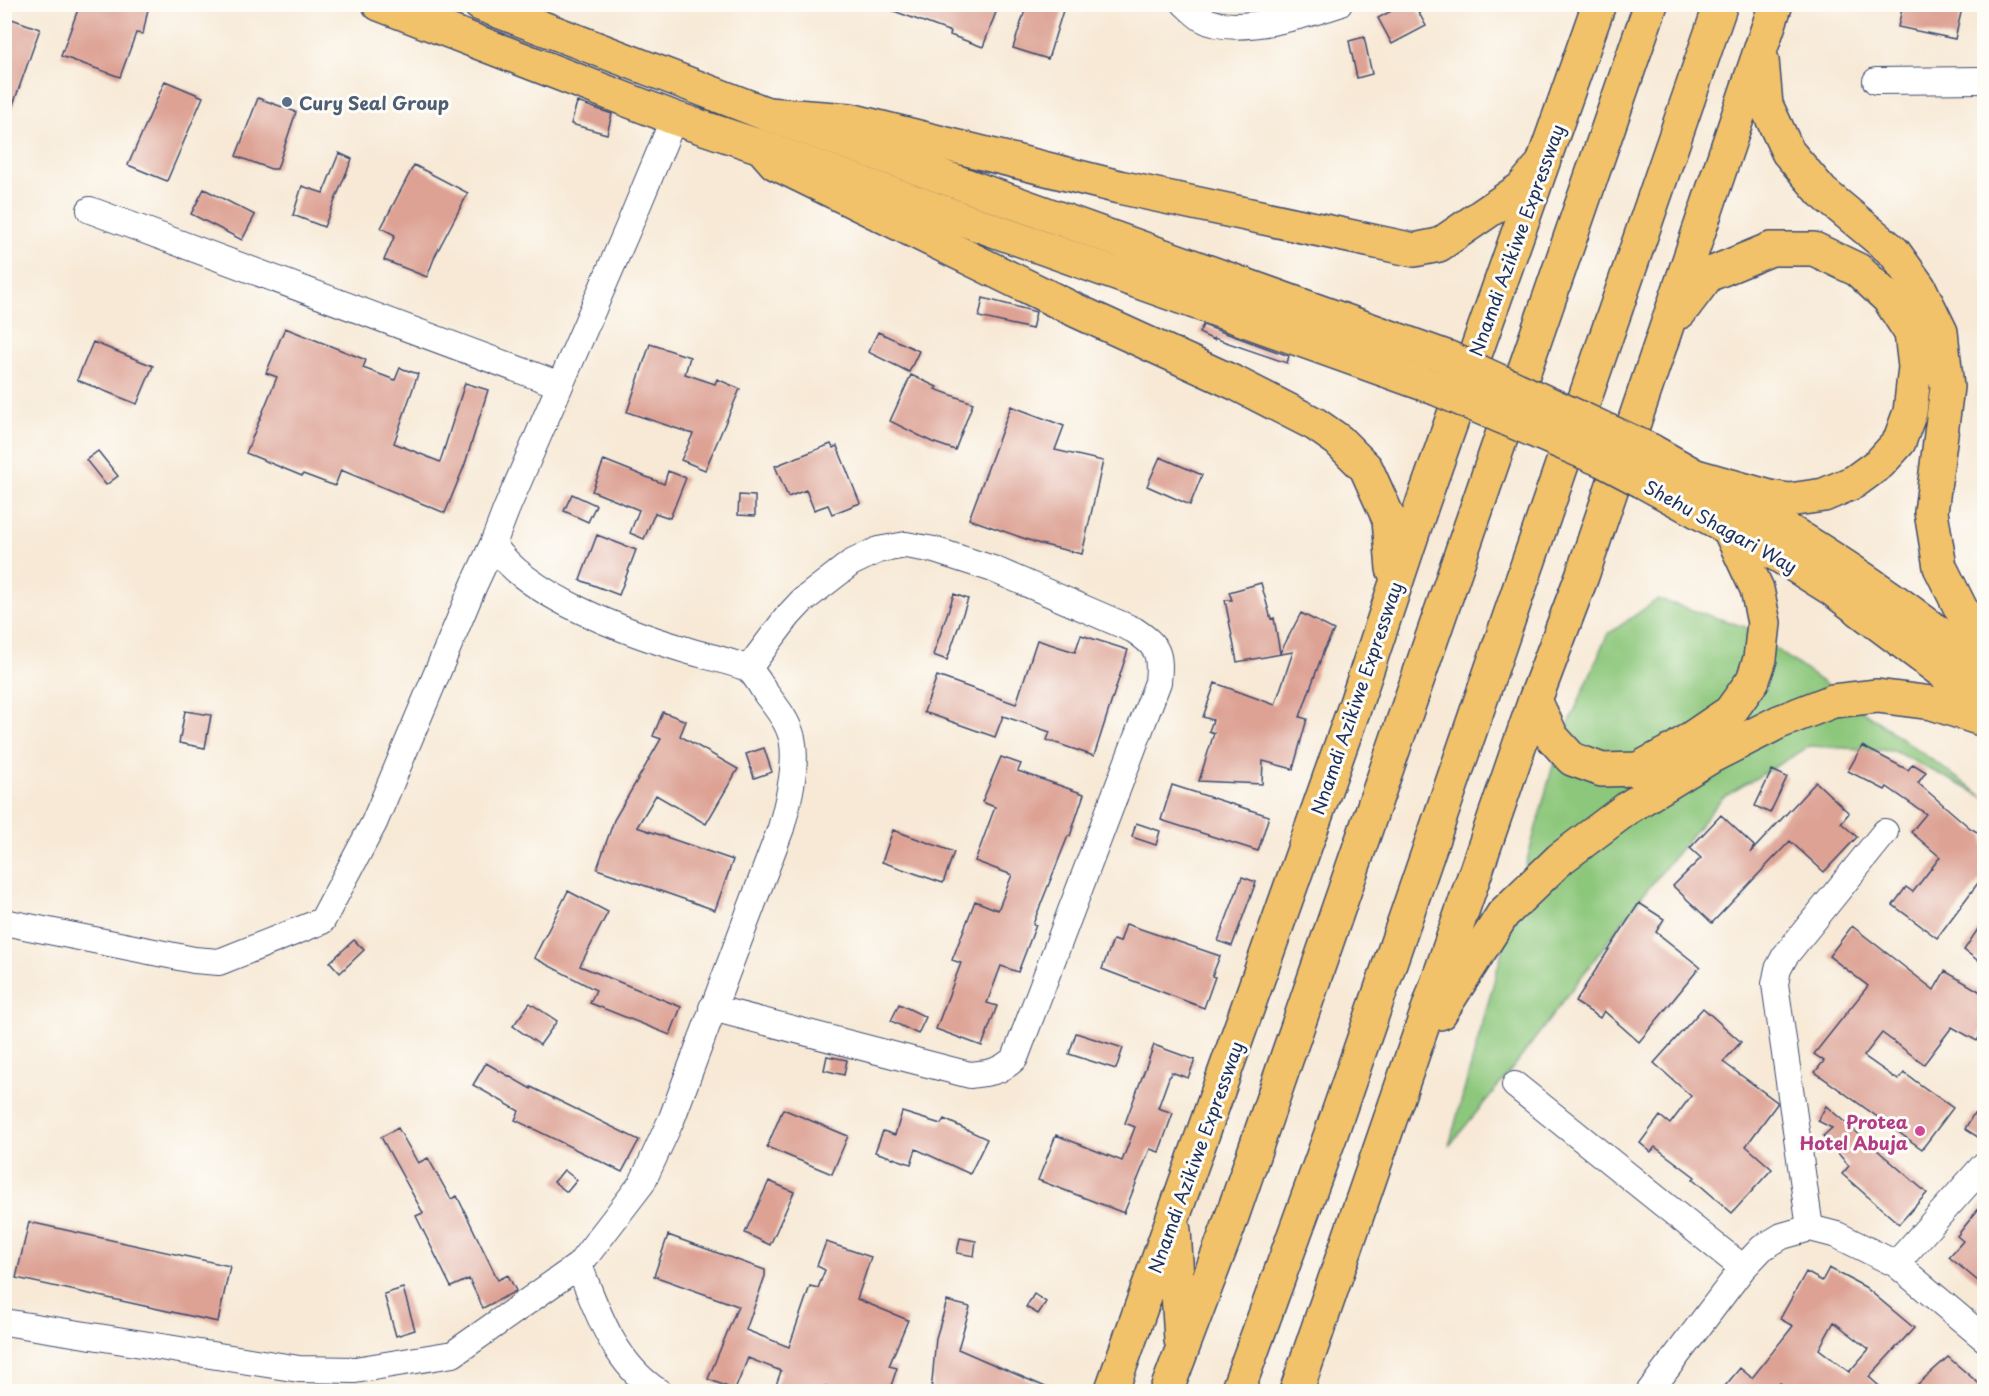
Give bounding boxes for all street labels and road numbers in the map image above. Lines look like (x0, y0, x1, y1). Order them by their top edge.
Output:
street label: Nnamdi Azikiwe Expressway (1461, 120, 1571, 360)
street label: Shehu Shagari Way (1639, 473, 1803, 579)
street label: Nnamdi Azikiwe Expressway (1303, 578, 1409, 818)
street label: Nnamdi Azikiwe Expressway (1140, 1037, 1250, 1277)

